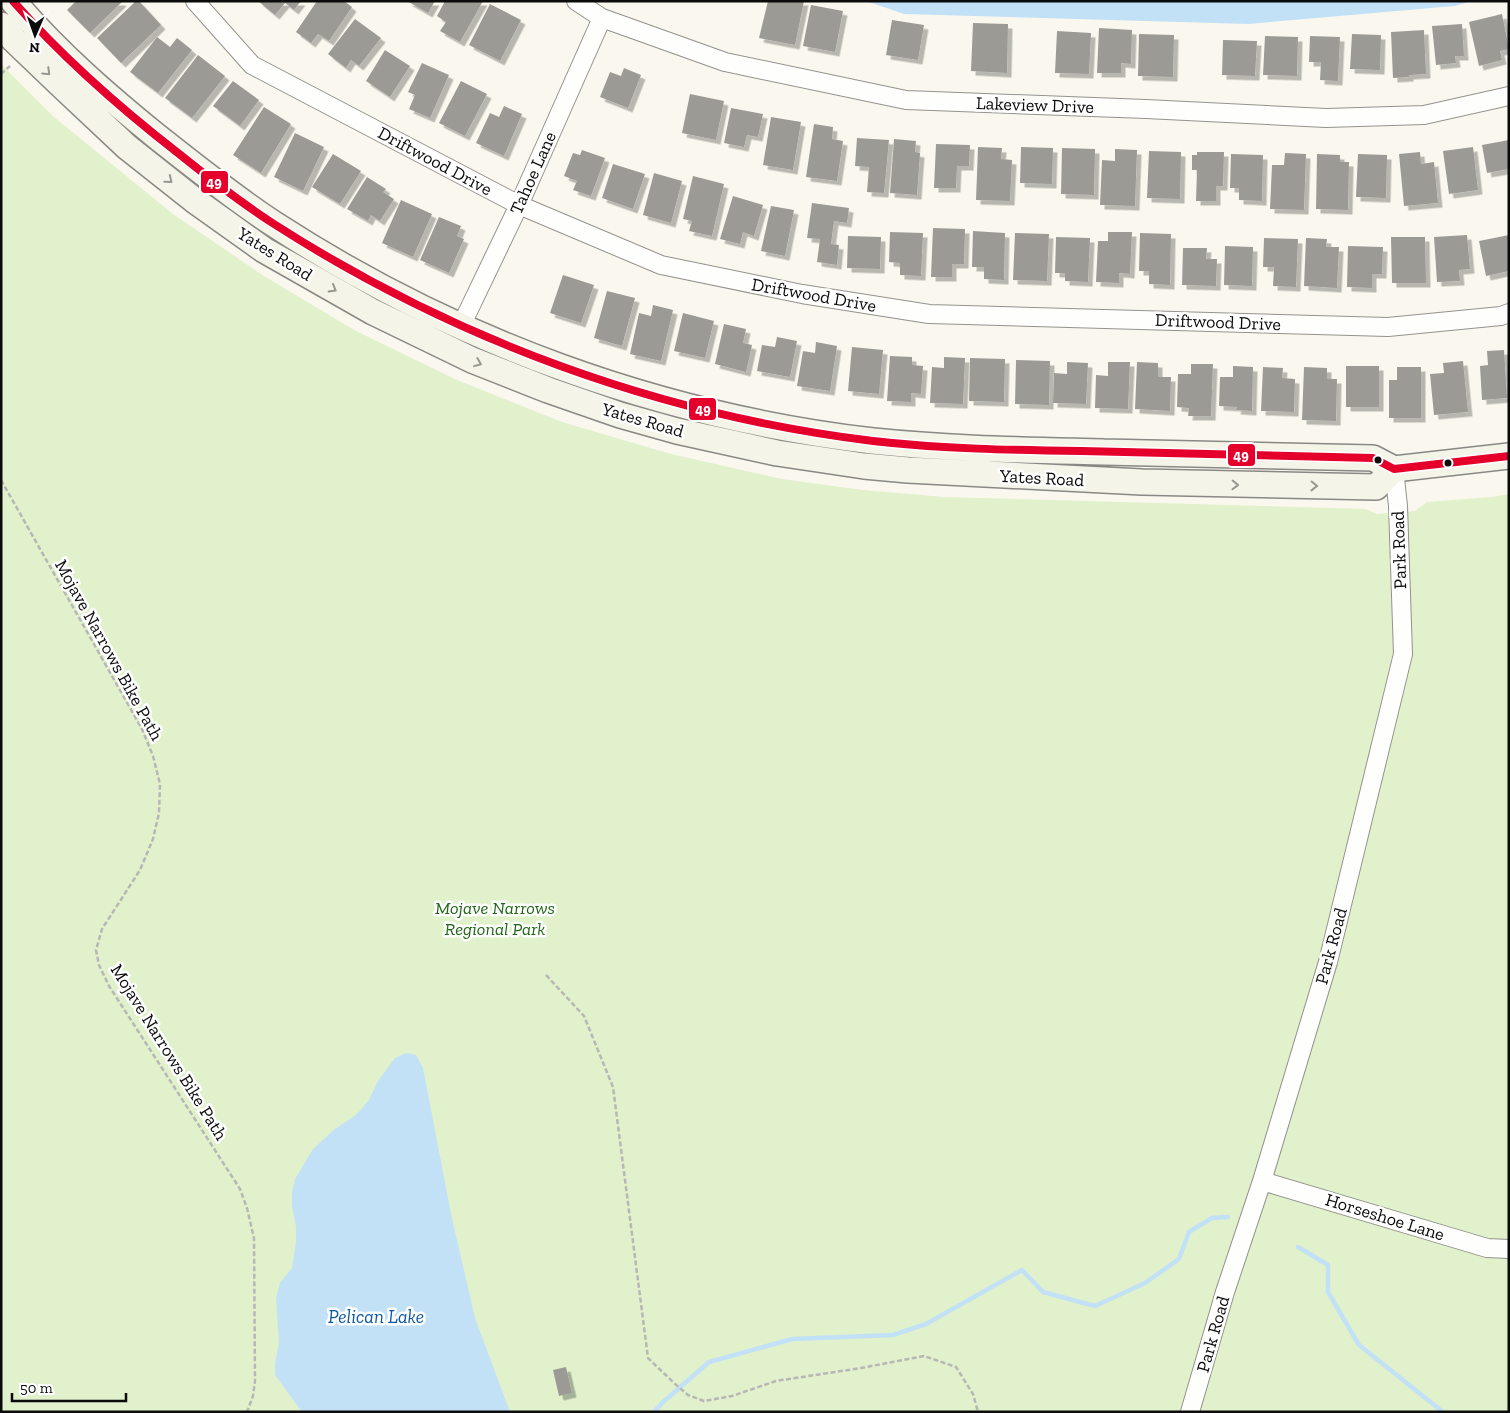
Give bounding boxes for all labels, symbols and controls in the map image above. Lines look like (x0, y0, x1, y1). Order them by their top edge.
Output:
north arrow (10, 10, 60, 60)
text: N (29, 39, 40, 56)
one-way arrow (42, 67, 51, 76)
street label: Lakeview Drive (976, 92, 1094, 118)
street label: Driftwood Drive (374, 122, 496, 200)
street label: Tahoe Lane (505, 128, 561, 218)
line badge: 49 (200, 170, 229, 194)
text: 49 (206, 174, 222, 191)
one-way arrow (163, 175, 172, 183)
street label: Yates Road (233, 222, 317, 286)
street label: Driftwood Drive (750, 273, 878, 317)
one-way arrow (328, 283, 337, 293)
street label: Driftwood Drive (1155, 309, 1281, 335)
one-way arrow (473, 356, 482, 367)
line badge: 49 (688, 397, 717, 421)
street label: Yates Road (598, 398, 687, 442)
text: 49 (695, 401, 711, 418)
line badge: 49 (1227, 443, 1256, 467)
text: 49 (1233, 447, 1249, 464)
unlabelled marker (1373, 455, 1383, 465)
unlabelled marker (1443, 458, 1453, 468)
street label: Yates Road (998, 465, 1085, 491)
one-way arrow (1231, 480, 1239, 490)
one-way arrow (1311, 481, 1319, 491)
street label: Park Road (1387, 510, 1411, 590)
street label: Mojave Narrows Bike Path (50, 556, 168, 744)
park label: Mojave Narrows Regional Park (435, 897, 555, 940)
street label: Park Road (1310, 905, 1352, 987)
street label: Mojave Narrows Bike Path (106, 960, 232, 1144)
street label: Horseshoe Lane (1323, 1188, 1447, 1246)
street label: Park Road (1192, 1293, 1234, 1375)
water label: Pelican Lake (328, 1305, 424, 1328)
scale bar (12, 1370, 126, 1402)
text: 50 m (20, 1379, 53, 1397)

